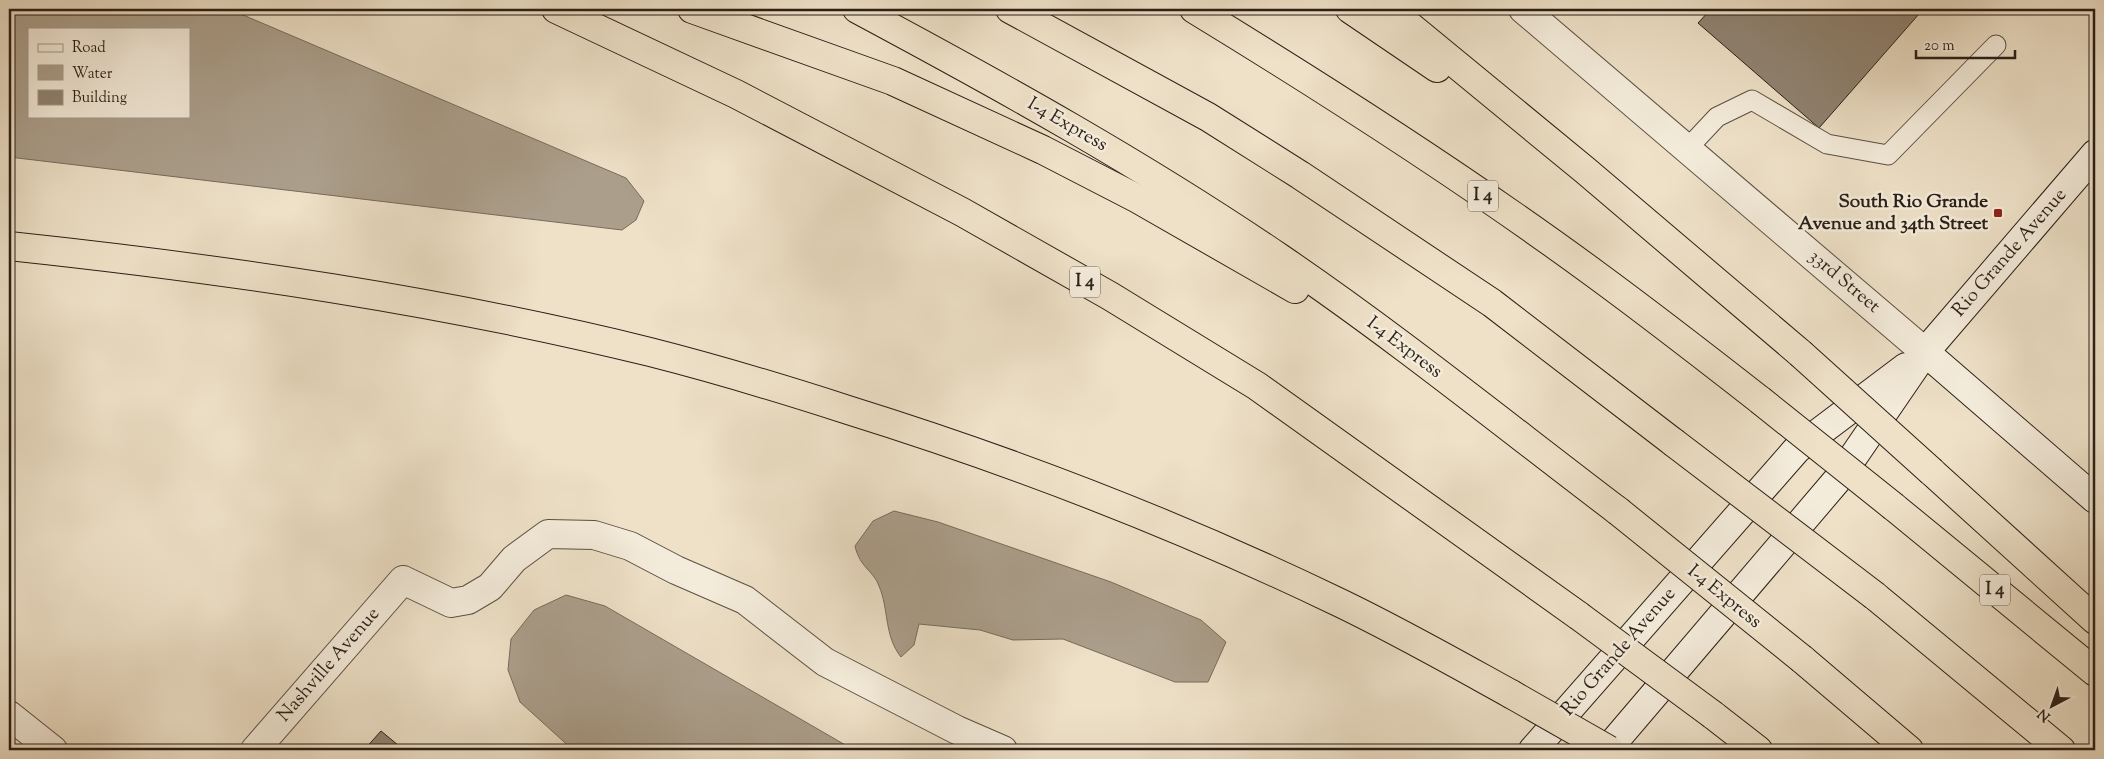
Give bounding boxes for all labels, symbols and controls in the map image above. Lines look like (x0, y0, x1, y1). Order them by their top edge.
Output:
legend (28, 28, 190, 118)
scale bar (1916, 28, 2015, 60)
text: 20 m (1924, 36, 1955, 57)
text: Road (72, 38, 106, 59)
text: Water (72, 64, 113, 85)
text: Building (72, 88, 127, 109)
street label: I-4 Express (1022, 91, 1112, 159)
road number: I 4 (1468, 180, 1498, 212)
street label: Rio Grande Avenue (1946, 183, 2074, 323)
place label: South Rio Grande Avenue and 34th Street (1798, 189, 1988, 238)
marker: South Rio Grande Avenue and 34th Street (1992, 207, 2004, 219)
street label: 33rd Street (1802, 244, 1886, 320)
road number: I 4 (1070, 266, 1100, 298)
street label: I-4 Express (1361, 311, 1447, 385)
street label: I-4 Express (1681, 559, 1767, 635)
road number: I 4 (1980, 574, 2010, 606)
street label: Rio Grande Avenue (1555, 582, 1683, 722)
street label: Nashville Avenue (271, 602, 387, 728)
north arrow (2026, 682, 2076, 732)
text: N (2034, 703, 2056, 726)

